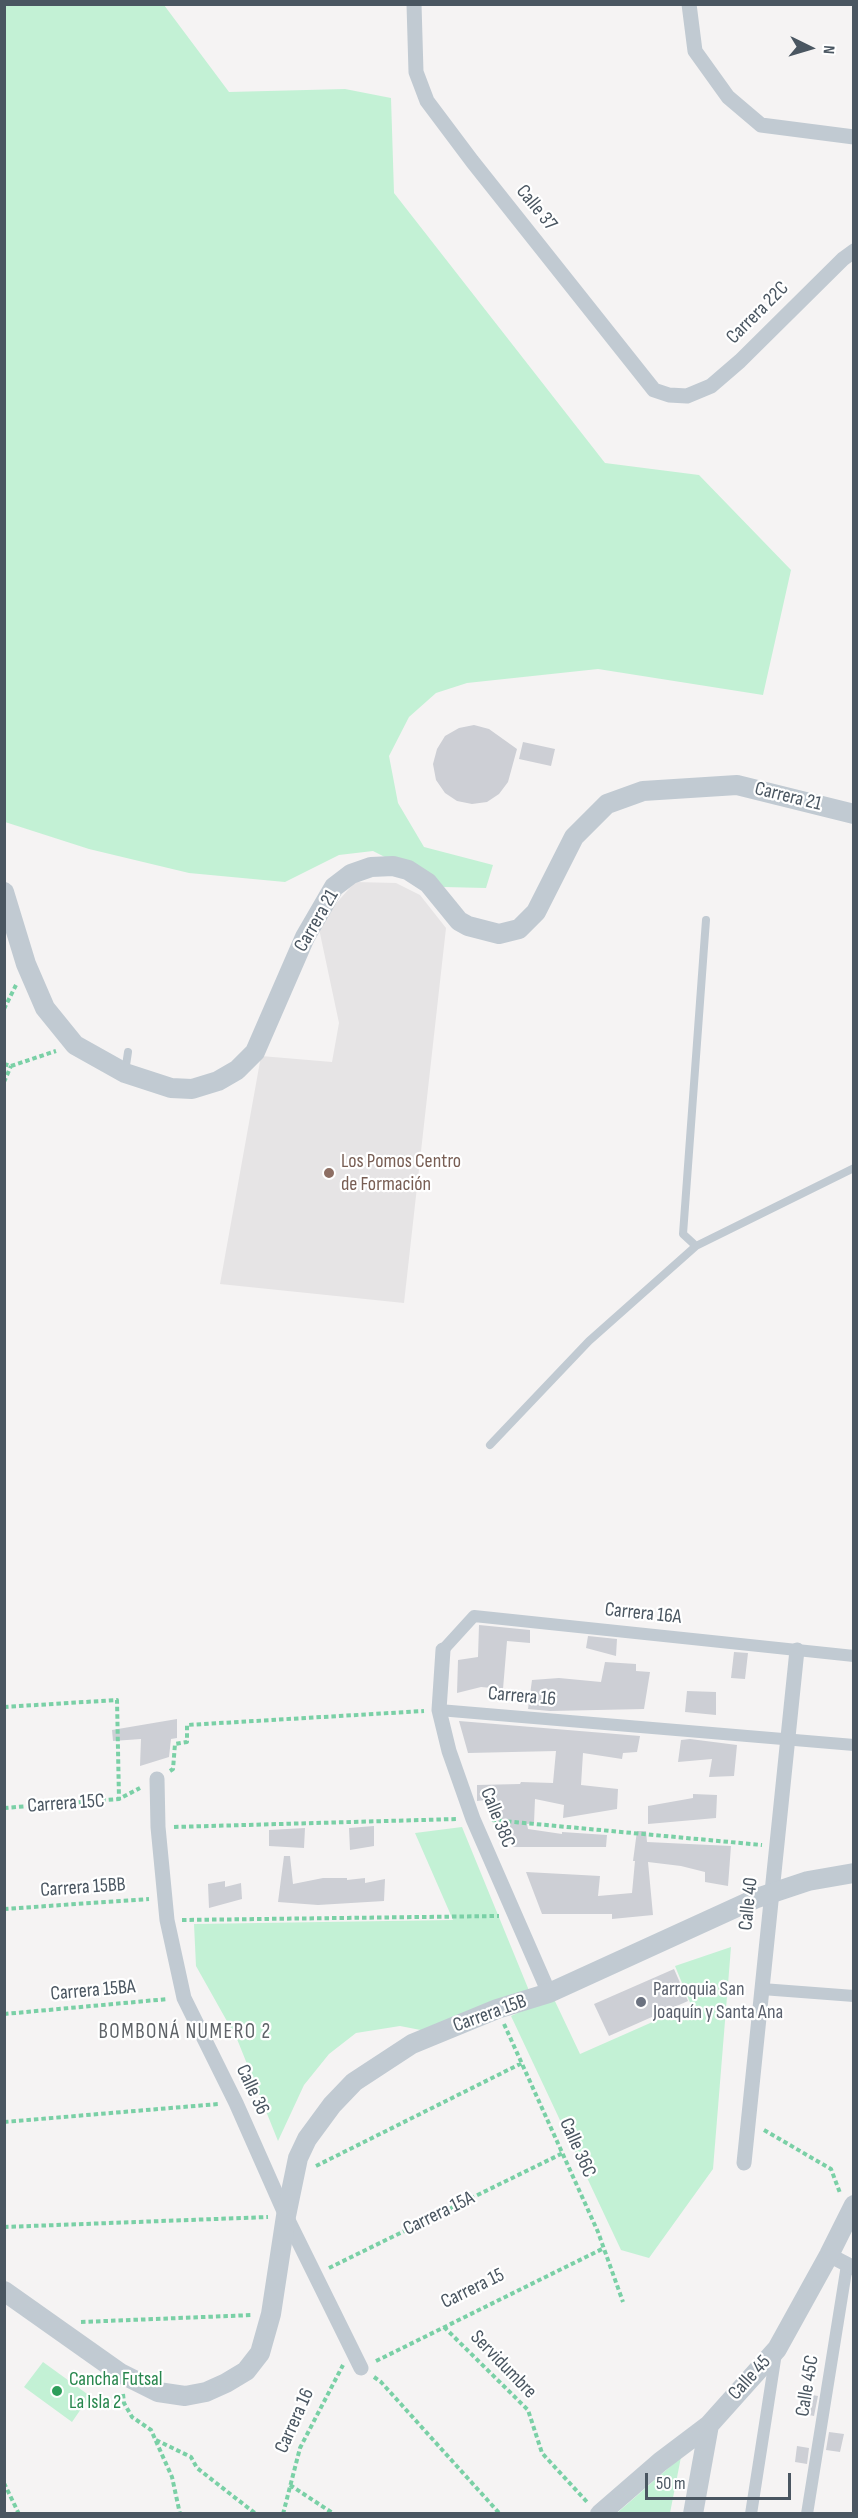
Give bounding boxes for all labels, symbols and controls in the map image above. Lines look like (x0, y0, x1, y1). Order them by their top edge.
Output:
north arrow (780, 18, 840, 78)
text: N (819, 45, 838, 55)
street label: Calle 37 (510, 180, 562, 236)
street label: Carrera 22C (722, 277, 794, 349)
street label: Carrera 21 (752, 777, 824, 817)
street label: Carrera 21 (290, 886, 344, 956)
place label: Los Pomos Centro de Formación (341, 1150, 461, 1197)
marker: Los Pomos Centro de Formación (322, 1166, 336, 1180)
street label: Carrera 16A (604, 1598, 682, 1630)
street label: Carrera 16 (487, 1682, 557, 1712)
street label: Calle 38C (474, 1785, 520, 1851)
street label: Carrera 15C (27, 1789, 105, 1819)
street label: Carrera 15BB (40, 1873, 126, 1903)
street label: Calle 40 (734, 1876, 764, 1932)
street label: Carrera 15BA (50, 1975, 136, 2007)
place label: Parroquia San Joaquín y Santa Ana (653, 1978, 783, 2025)
street label: Carrera 15B (450, 1990, 530, 2038)
marker: Parroquia San Joaquín y Santa Ana (634, 1995, 648, 2009)
district label: BOMBONÁ NUMERO 2 (98, 2020, 272, 2046)
street label: Calle 36 (230, 2061, 274, 2119)
street label: Calle 36C (553, 2115, 601, 2181)
street label: Carrera 15A (400, 2187, 478, 2241)
street label: Carrera 15 (437, 2263, 509, 2315)
street label: Servidumbre (465, 2326, 541, 2404)
street label: Calle 45 (724, 2351, 776, 2405)
street label: Calle 45C (791, 2354, 825, 2418)
place label: Cancha Futsal La Isla 2 (69, 2368, 162, 2415)
marker: Cancha Futsal La Isla 2 (50, 2384, 64, 2398)
street label: Carrera 16 (270, 2385, 320, 2457)
scale bar (648, 2461, 794, 2499)
text: 50 m (656, 2473, 686, 2494)

